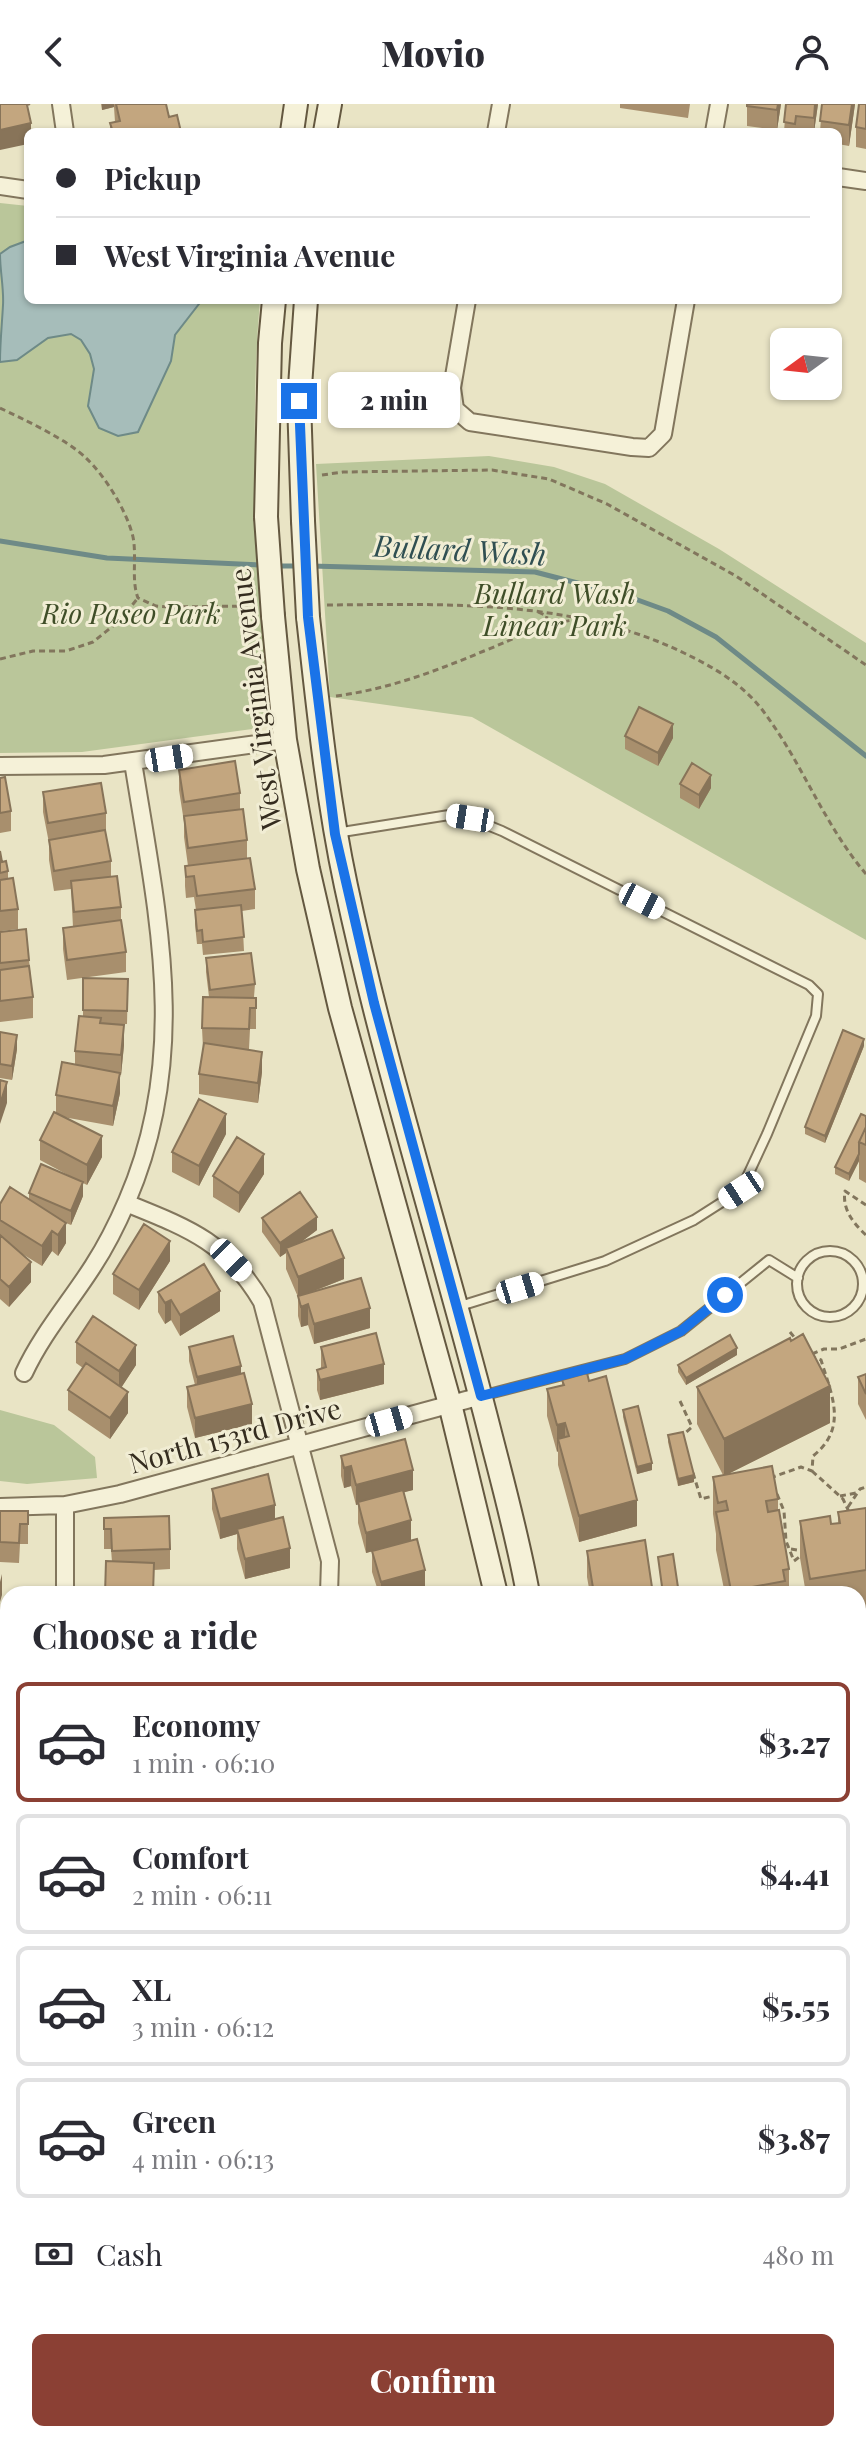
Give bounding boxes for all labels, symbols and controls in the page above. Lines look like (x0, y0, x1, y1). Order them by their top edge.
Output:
text: Movio (381, 28, 485, 76)
icon: back (32, 30, 76, 74)
icon: person (790, 30, 834, 74)
text: Pickup (104, 158, 201, 198)
text: West Virginia Avenue (104, 235, 395, 275)
north arrow (770, 328, 842, 400)
map controls (770, 328, 842, 400)
callout: 2 min (327, 373, 459, 429)
text: 2 min (360, 382, 428, 417)
route end (281, 383, 317, 419)
water label: Bullard Wash (372, 524, 548, 574)
street label: West Virginia Avenue (220, 566, 289, 833)
park label: Bullard Wash Linear Park (473, 574, 636, 643)
park label: Rio Paseo Park (40, 594, 221, 631)
car (143, 742, 195, 774)
car (444, 802, 496, 834)
car (615, 879, 669, 923)
car (714, 1167, 768, 1213)
car (206, 1234, 256, 1286)
car (494, 1270, 546, 1306)
route start (707, 1277, 743, 1313)
street label: North 153rd Drive (124, 1388, 345, 1481)
car (363, 1403, 415, 1439)
text: Choose a ride (32, 1610, 258, 1658)
text: Economy (132, 1705, 261, 1745)
icon: car (36, 1706, 108, 1778)
text: $3.27 (759, 1722, 830, 1762)
text: 1 min · 06:10 (132, 1745, 275, 1780)
text: Comfort (132, 1837, 249, 1877)
icon: car (36, 1838, 108, 1910)
text: $4.41 (760, 1854, 830, 1894)
text: 2 min · 06:11 (132, 1877, 272, 1912)
text: XL (132, 1969, 171, 2009)
icon: car (36, 1970, 108, 2042)
text: $5.55 (762, 1986, 830, 2026)
text: 3 min · 06:12 (132, 2009, 274, 2044)
text: Green (132, 2101, 216, 2141)
icon: car (36, 2102, 108, 2174)
text: $3.87 (758, 2118, 830, 2158)
text: 4 min · 06:13 (132, 2141, 274, 2176)
icon: cash (32, 2232, 76, 2276)
text: Cash (96, 2234, 163, 2274)
text: 480 m (762, 2237, 834, 2272)
button: Confirm (32, 2334, 834, 2426)

